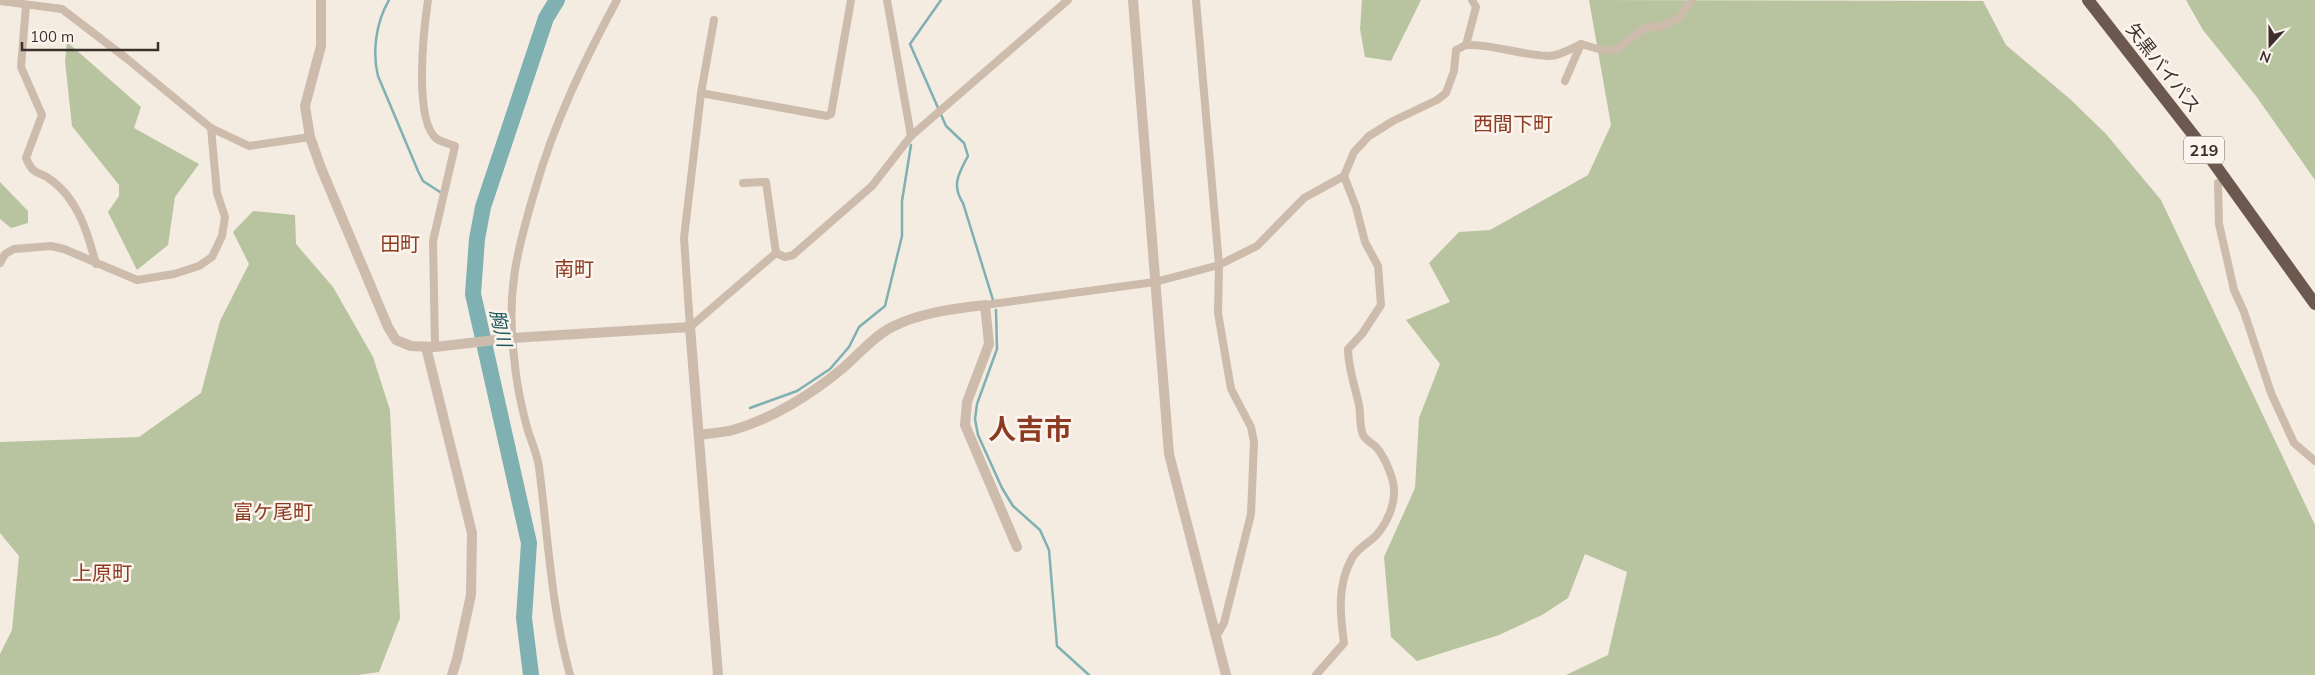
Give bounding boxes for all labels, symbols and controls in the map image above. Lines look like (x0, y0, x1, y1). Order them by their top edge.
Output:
street label: 矢黒バイパス (2121, 18, 2206, 117)
scale bar (22, 20, 159, 52)
north arrow (2245, 20, 2295, 70)
text: 100 m (30, 27, 74, 46)
text: N (2257, 47, 2274, 67)
district label: 西間下町 (1473, 111, 1553, 136)
road number: 219 (2184, 136, 2224, 164)
district label: 田町 (380, 231, 420, 256)
district label: 南町 (554, 256, 594, 281)
water label: 胸川 (485, 307, 517, 351)
district label: 人吉市 (988, 411, 1072, 446)
district label: 富ケ尾町 (233, 499, 313, 524)
district label: 上原町 (72, 560, 132, 585)

